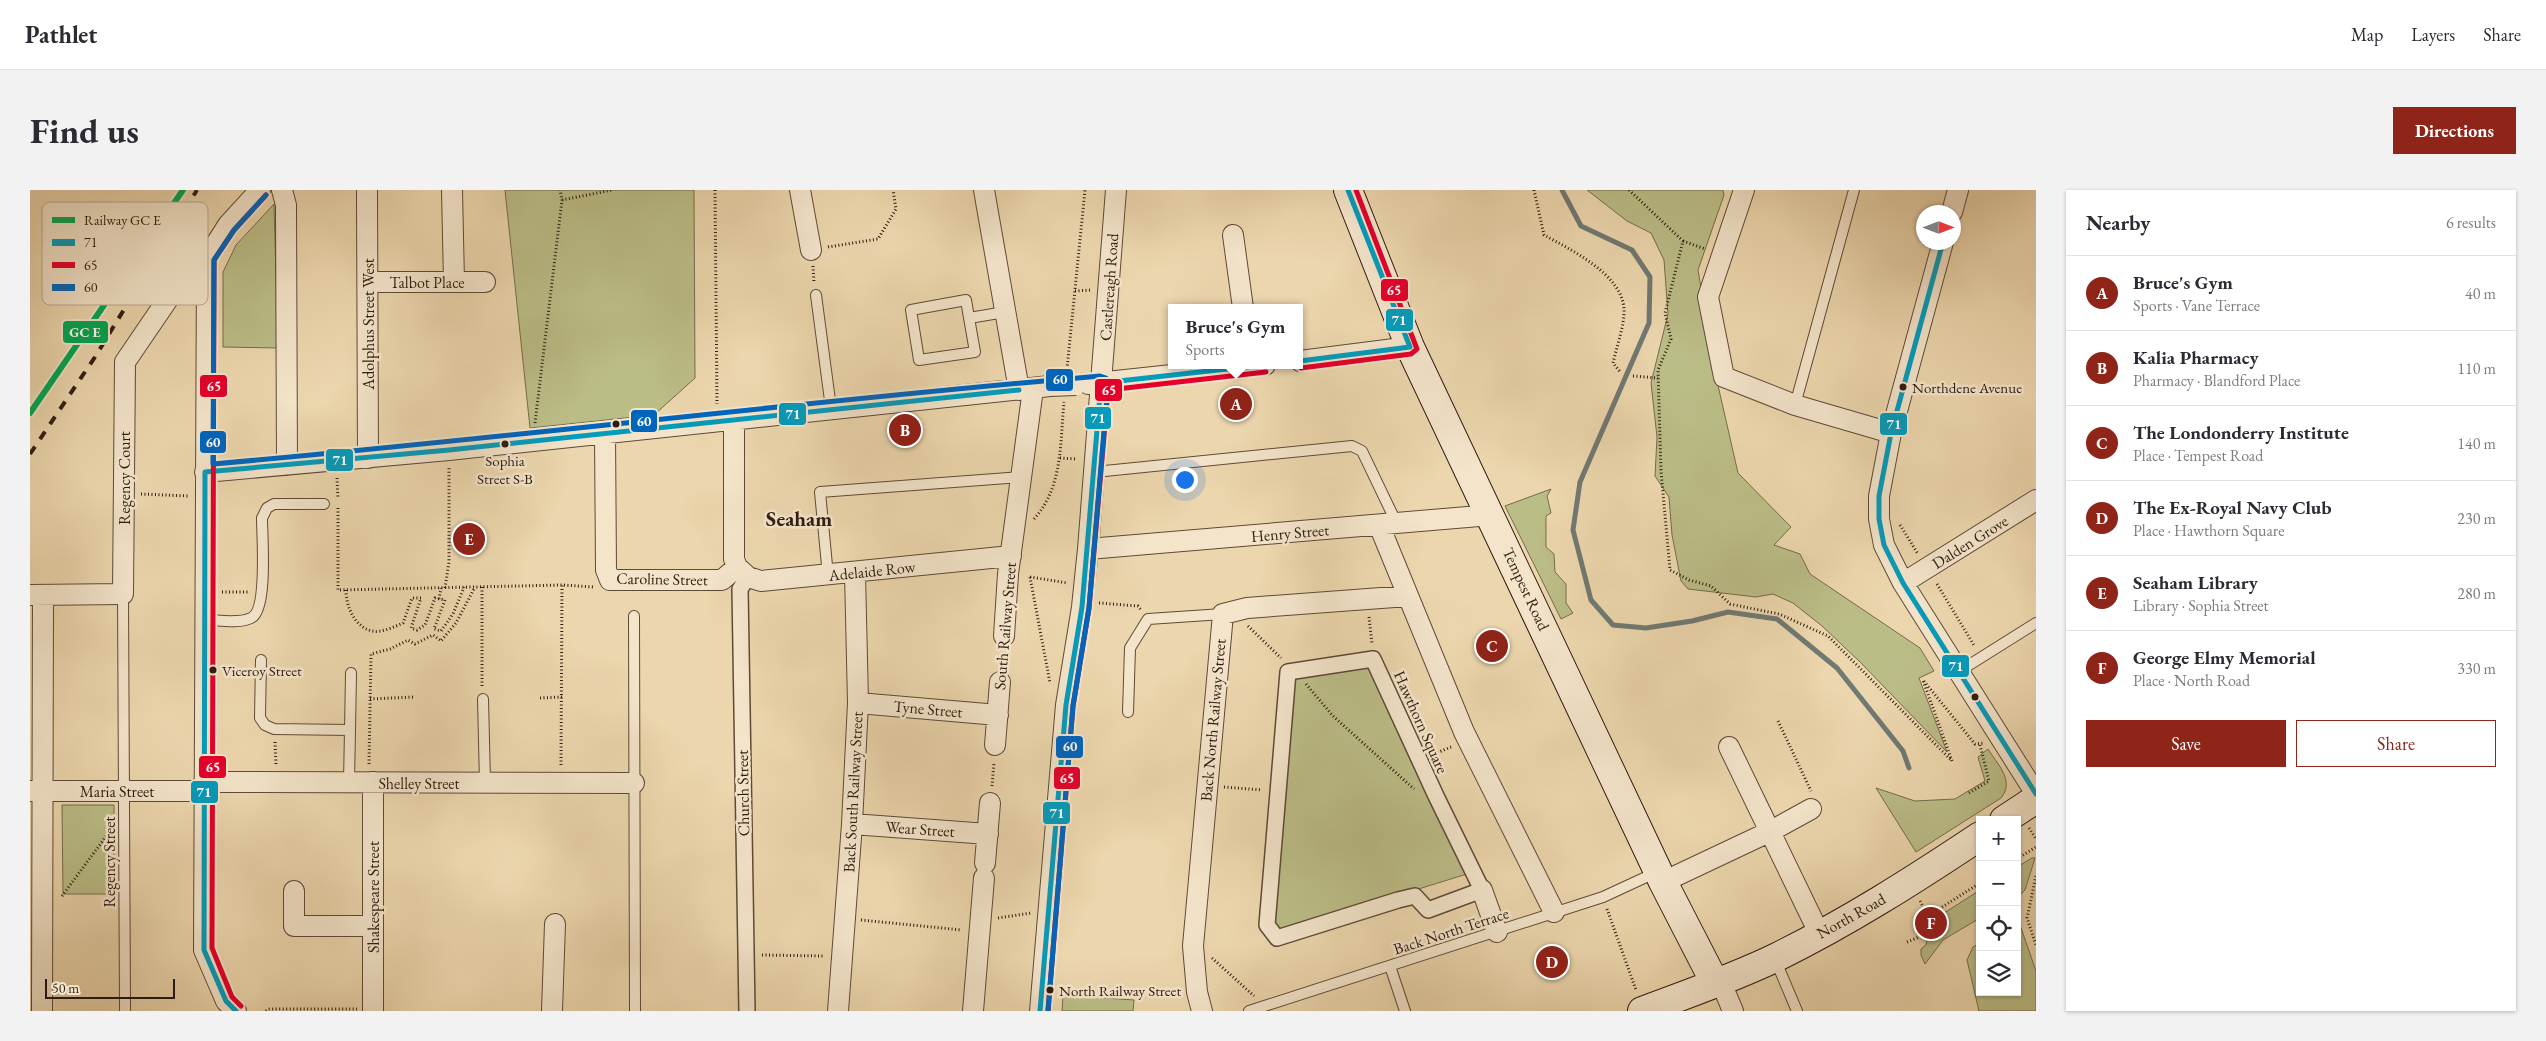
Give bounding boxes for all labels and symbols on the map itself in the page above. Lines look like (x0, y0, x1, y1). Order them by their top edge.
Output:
legend (42, 202, 208, 305)
north arrow (1916, 205, 1961, 250)
text: Railway GC E (84, 211, 161, 229)
street label: Castlereagh Road (1095, 232, 1123, 342)
text: 71 (84, 233, 97, 251)
text: 65 (84, 256, 97, 274)
street label: Adolphus Street West (358, 258, 379, 391)
street label: Talbot Place (389, 272, 465, 293)
text: 60 (84, 278, 98, 296)
line badge: 65 (1380, 278, 1409, 302)
text: 65 (1387, 281, 1401, 299)
line badge: 71 (1385, 308, 1414, 332)
text: 71 (1392, 311, 1406, 329)
line badge: GC E (62, 320, 109, 344)
text: GC E (69, 323, 101, 341)
line badge: 60 (1045, 368, 1074, 392)
text: 60 (1053, 370, 1068, 388)
line badge: 65 (199, 374, 228, 398)
text: 65 (207, 377, 221, 395)
line badge: 65 (1094, 378, 1123, 402)
place label: Northdene Avenue (1912, 378, 2022, 397)
text: 65 (1102, 381, 1116, 399)
marker: Northdene Avenue (1898, 382, 1908, 392)
pin: A (1220, 385, 1252, 423)
line badge: 71 (778, 402, 807, 426)
text: 71 (786, 405, 800, 423)
line badge: 71 (1084, 406, 1112, 430)
line badge: 60 (630, 409, 658, 433)
text: 71 (1091, 409, 1105, 427)
pin: B (889, 411, 921, 449)
text: 60 (637, 412, 652, 430)
line badge: 71 (1879, 412, 1908, 436)
text: 71 (1887, 415, 1901, 433)
unlabelled marker (611, 419, 621, 429)
line badge: 60 (199, 430, 227, 454)
street label: Regency Court (114, 431, 135, 525)
text: 60 (206, 433, 221, 451)
marker: Sophia Street S-B (500, 439, 510, 449)
line badge: 71 (325, 448, 354, 472)
text: 71 (333, 451, 347, 469)
place label: Sophia Street S-B (477, 451, 533, 488)
your location (1172, 467, 1198, 493)
district label: Seaham (766, 505, 832, 532)
street label: Dalden Grove (1928, 510, 2012, 574)
street label: Henry Street (1250, 519, 1330, 547)
pin: E (453, 520, 485, 558)
street label: Tempest Road (1498, 544, 1555, 635)
street label: Adelaide Row (827, 556, 917, 586)
street label: South Railway Street (989, 561, 1021, 691)
street label: Caroline Street (616, 568, 708, 590)
pin: C (1476, 627, 1508, 665)
street label: Back North Railway Street (1195, 638, 1231, 802)
line badge: 71 (1941, 654, 1970, 678)
text: 71 (1949, 657, 1963, 675)
place label: Viceroy Street (222, 661, 302, 680)
marker: Viceroy Street (208, 665, 218, 675)
street label: Hawthorn Square (1389, 667, 1453, 777)
unlabelled marker (1970, 692, 1980, 702)
street label: Tyne Street (893, 696, 963, 722)
street label: Back South Railway Street (838, 711, 868, 873)
line badge: 60 (1055, 735, 1084, 759)
text: 60 (1063, 737, 1078, 755)
street label: Church Street (732, 750, 754, 836)
line badge: 65 (198, 755, 227, 779)
text: 65 (206, 758, 220, 776)
line badge: 65 (1053, 766, 1081, 790)
text: 65 (1060, 769, 1074, 787)
street label: Shelley Street (378, 773, 460, 794)
line badge: 71 (190, 780, 219, 804)
street label: Maria Street (80, 781, 154, 802)
text: 71 (197, 783, 211, 801)
line badge: 71 (1042, 801, 1071, 825)
text: 71 (1050, 804, 1064, 822)
street label: Wear Street (885, 816, 955, 842)
street label: Regency Street (99, 817, 120, 907)
street label: Shakespeare Street (363, 841, 384, 953)
street label: North Road (1813, 888, 1890, 944)
street label: Back North Terrace (1391, 902, 1511, 960)
pin: F (1915, 904, 1947, 942)
pin: D (1536, 943, 1568, 981)
scale bar (45, 976, 175, 999)
place label: North Railway Street (1059, 981, 1181, 1000)
marker: North Railway Street (1045, 985, 1055, 995)

